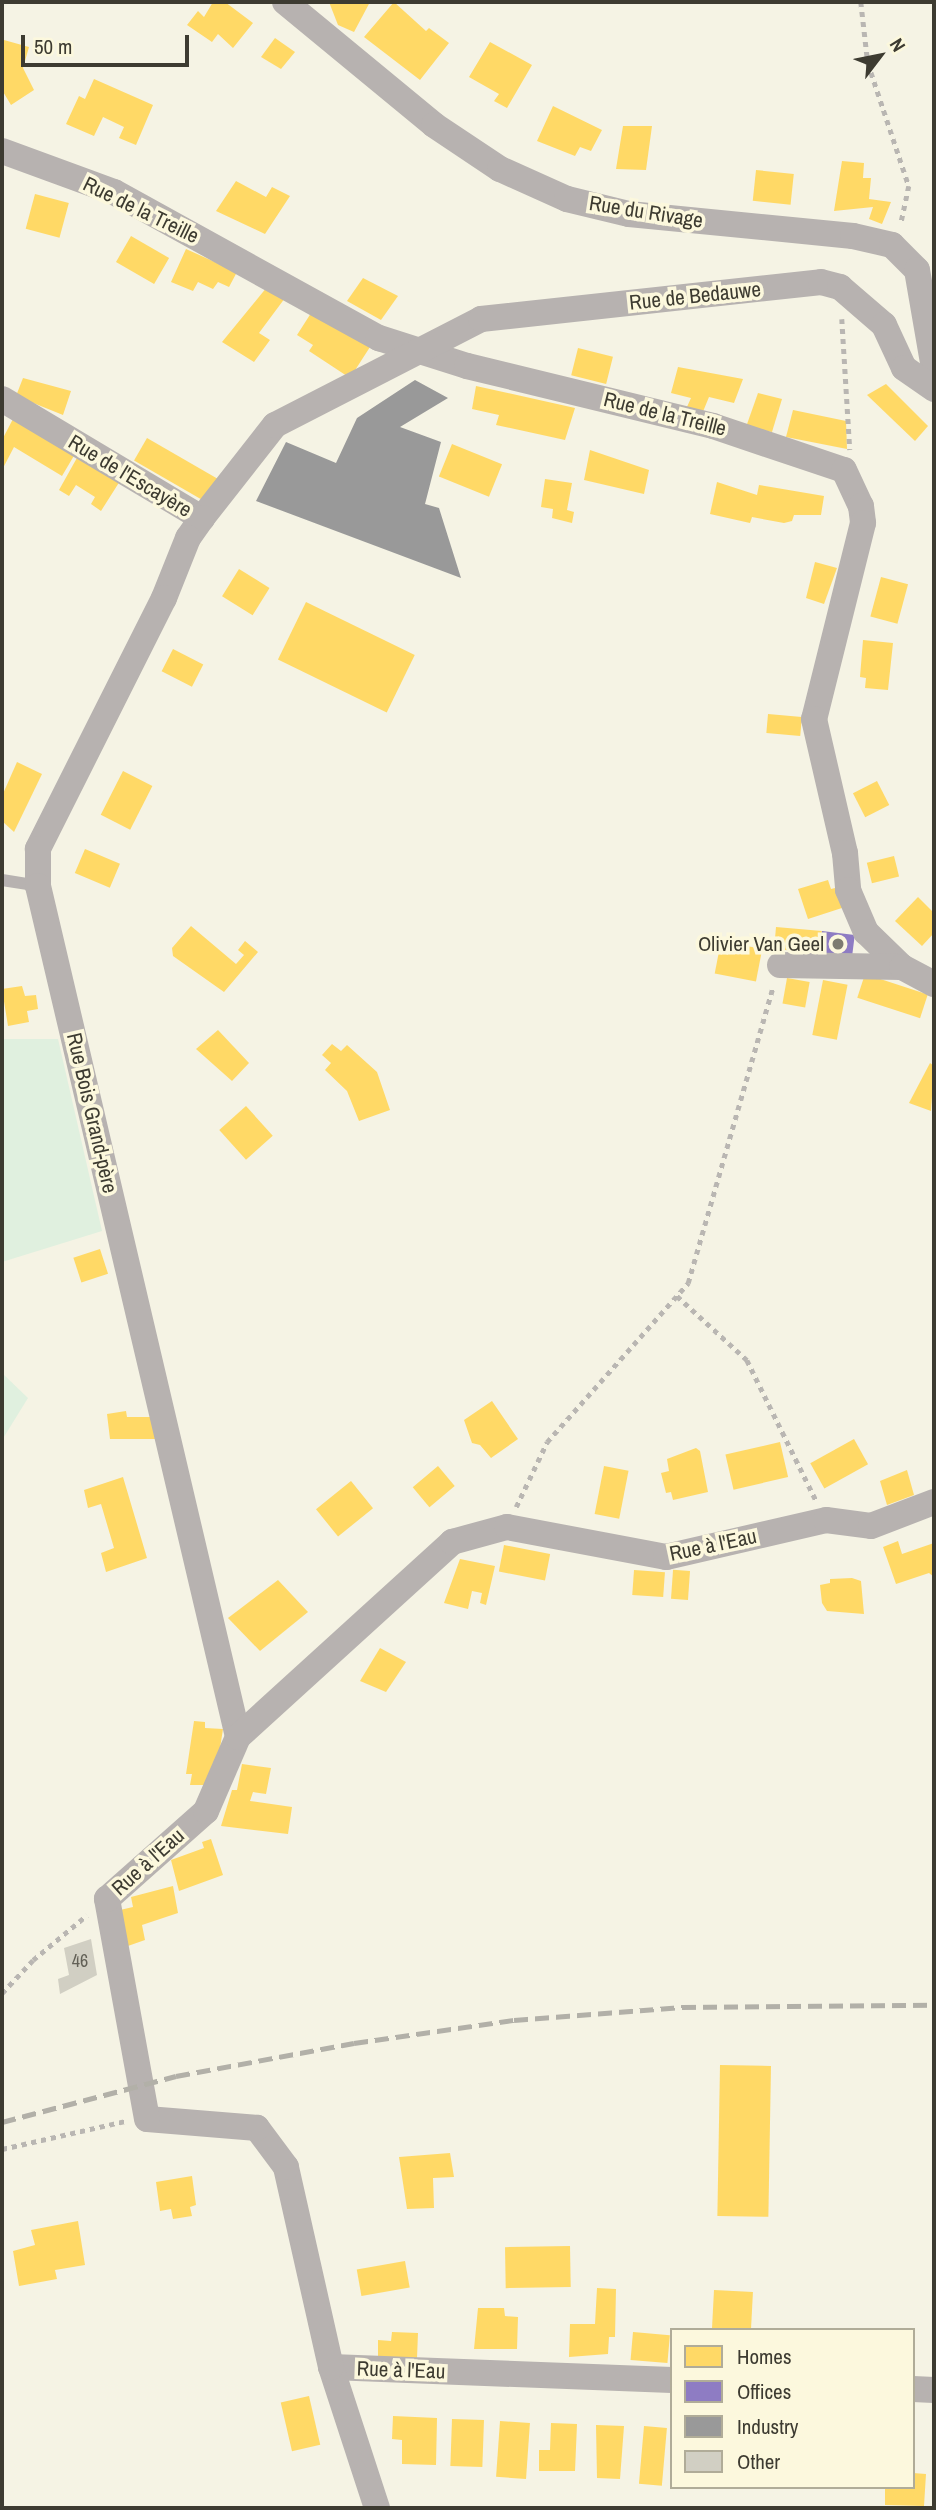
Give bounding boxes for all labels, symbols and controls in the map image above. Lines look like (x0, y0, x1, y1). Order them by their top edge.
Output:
scale bar (24, 21, 192, 65)
north arrow (845, 21, 915, 91)
text: 50 m (34, 32, 72, 61)
text: N (884, 33, 912, 57)
street label: Rue de la Treille (79, 171, 203, 249)
street label: Rue du Rivage (587, 191, 705, 233)
street label: Rue de Bedauwe (628, 277, 762, 315)
street label: Rue de la Treille (601, 387, 729, 441)
street label: Rue de l'Escayère (64, 429, 196, 523)
place label: Olivier Van Geel (698, 931, 824, 957)
marker: Olivier Van Geel (830, 936, 846, 952)
street label: Rue Bois Grand-père (61, 1030, 123, 1196)
street label: Rue à l'Eau (667, 1523, 759, 1567)
street label: Rue à l'Eau (107, 1823, 189, 1901)
house number: 46 (72, 1950, 88, 1972)
legend (670, 2328, 915, 2489)
text: Homes (737, 2342, 792, 2371)
street label: Rue à l'Eau (356, 2356, 446, 2384)
text: Offices (737, 2377, 791, 2406)
text: Industry (737, 2412, 798, 2441)
text: Other (737, 2447, 780, 2476)

